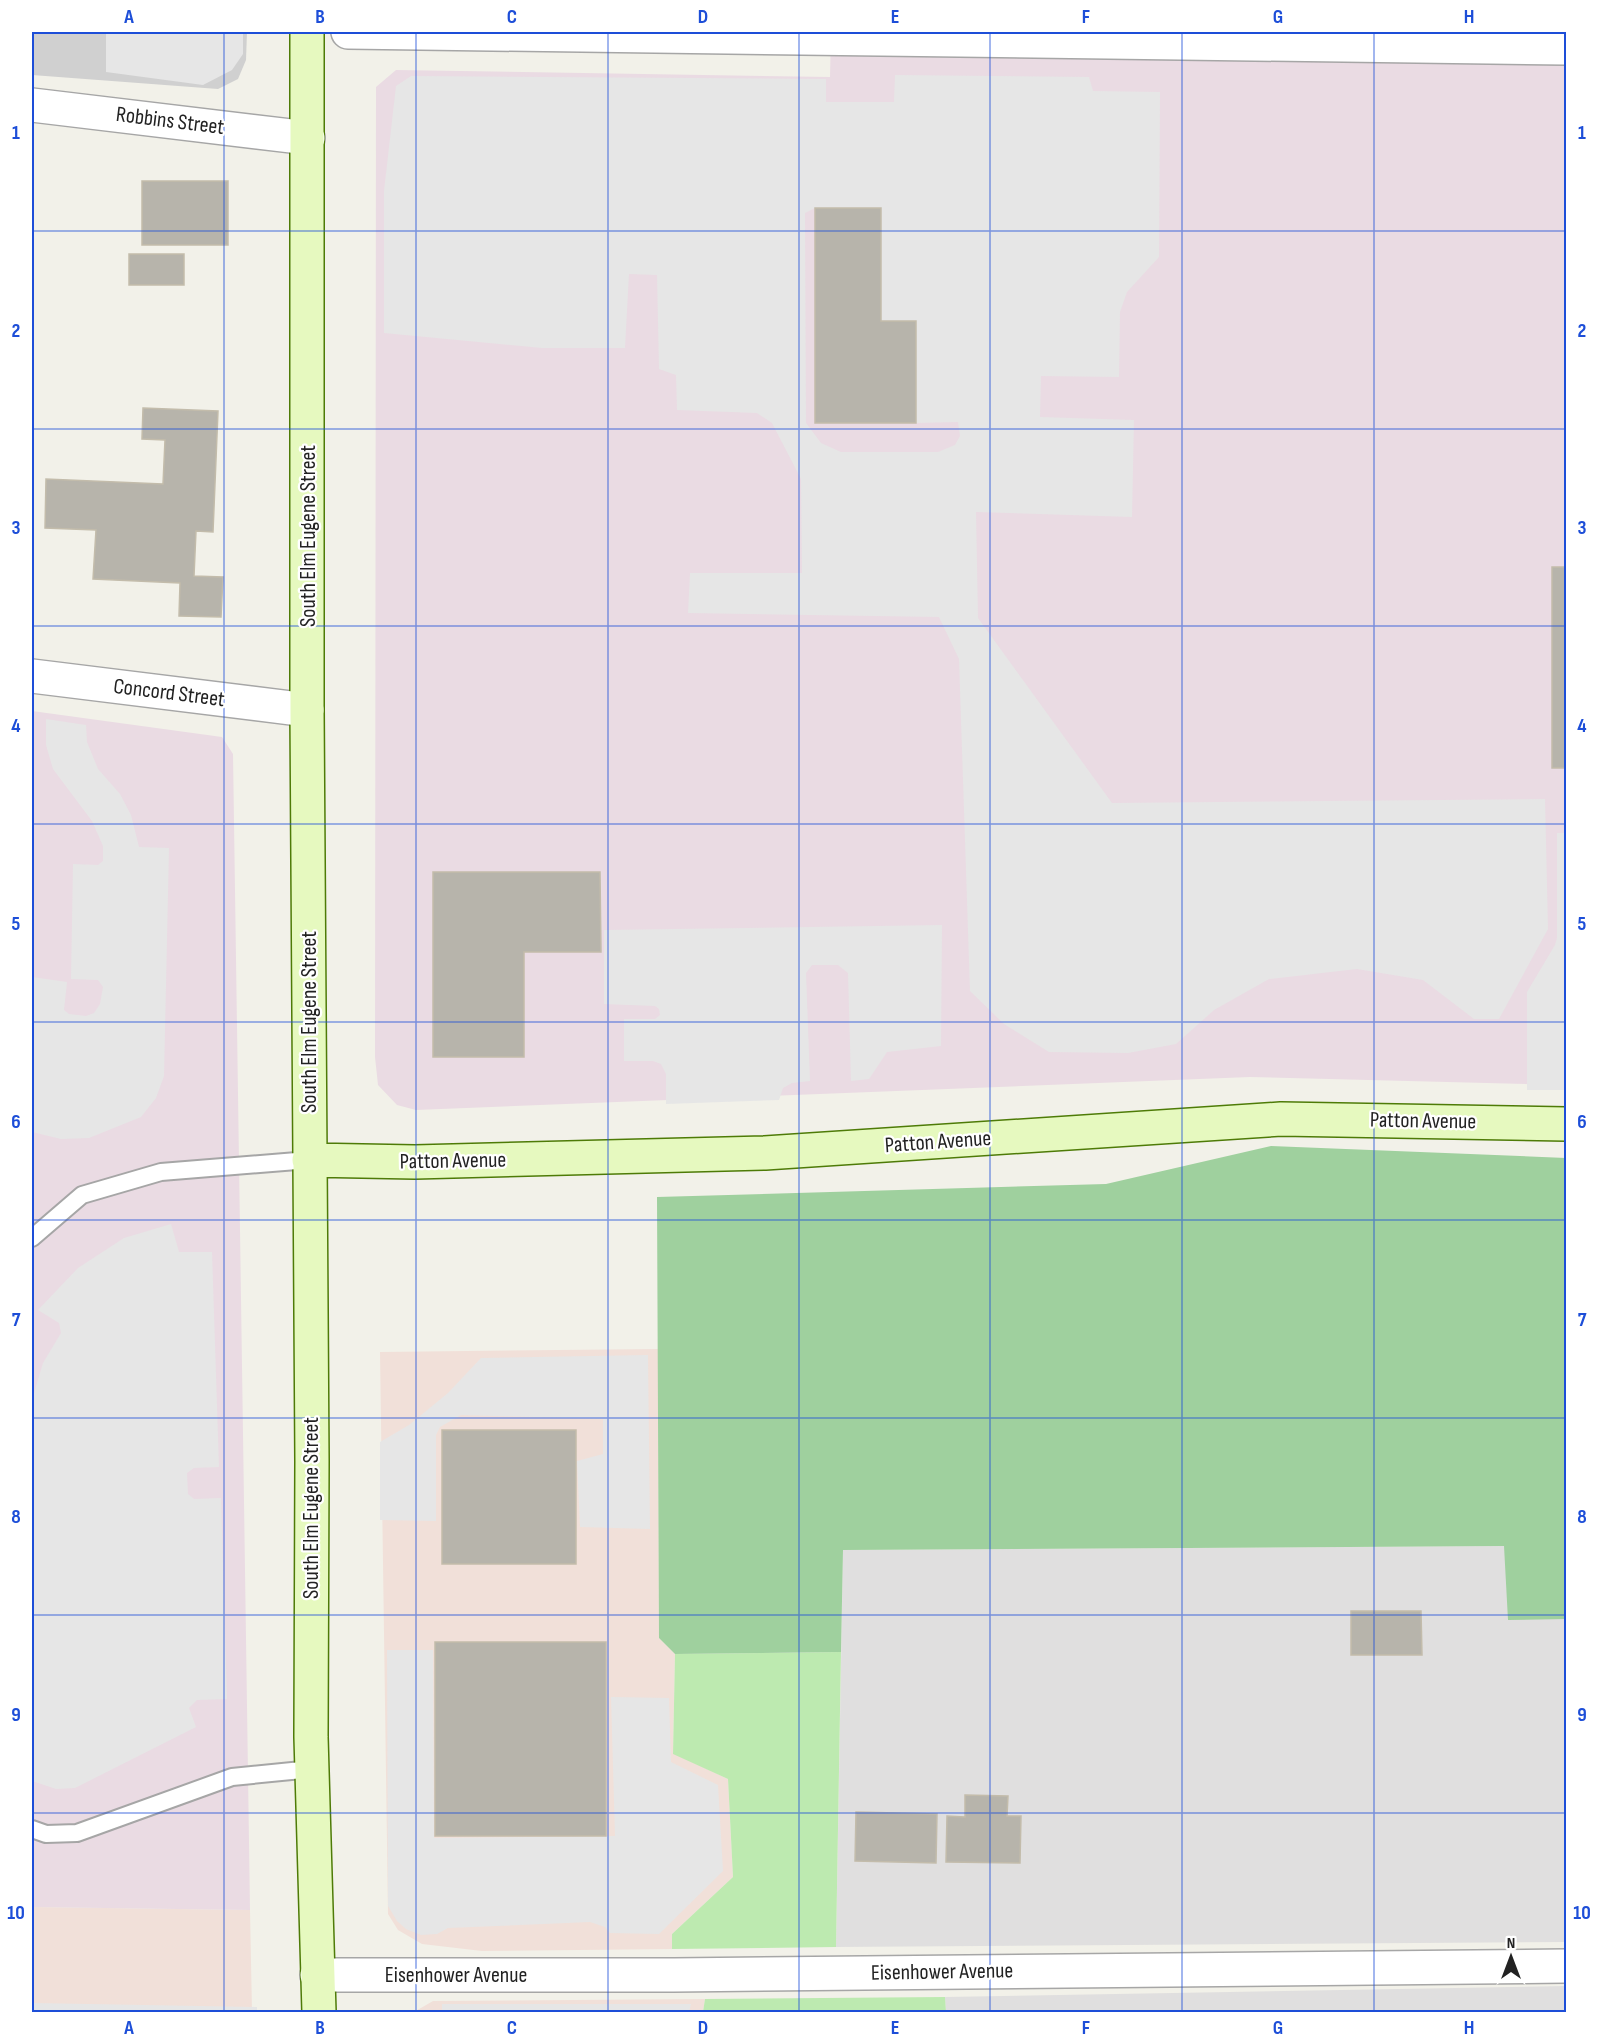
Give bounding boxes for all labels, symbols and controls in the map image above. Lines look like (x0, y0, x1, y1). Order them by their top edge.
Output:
text: A (123, 5, 134, 29)
text: B (315, 5, 325, 29)
text: C (507, 5, 517, 29)
text: D (698, 5, 708, 29)
text: E (891, 5, 899, 29)
text: F (1082, 5, 1090, 29)
text: G (1273, 5, 1283, 29)
text: H (1464, 5, 1474, 29)
street label: Robbins Street (114, 101, 226, 141)
text: 1 (12, 121, 20, 145)
text: 1 (1578, 121, 1586, 145)
text: 2 (12, 319, 20, 343)
text: 2 (1578, 319, 1586, 343)
street label: South Elm Eugene Street (295, 445, 322, 627)
text: 3 (12, 516, 21, 540)
text: 3 (1578, 516, 1587, 540)
street label: Concord Street (112, 673, 226, 713)
text: 4 (11, 714, 21, 738)
text: 4 (1577, 714, 1587, 738)
text: 5 (12, 912, 21, 936)
text: 5 (1578, 912, 1587, 936)
street label: South Elm Eugene Street (296, 931, 323, 1113)
street label: Patton Avenue (1370, 1107, 1476, 1135)
text: 6 (11, 1110, 21, 1134)
text: 6 (1577, 1110, 1587, 1134)
street label: Patton Avenue (884, 1125, 992, 1159)
street label: Patton Avenue (400, 1147, 506, 1175)
text: 7 (12, 1308, 21, 1332)
text: 7 (1578, 1308, 1587, 1332)
street label: South Elm Eugene Street (298, 1417, 325, 1599)
text: 8 (11, 1505, 21, 1529)
text: 8 (1577, 1505, 1587, 1529)
text: 9 (11, 1703, 21, 1727)
text: 9 (1577, 1703, 1587, 1727)
text: 10 (7, 1901, 25, 1925)
text: 10 (1573, 1901, 1591, 1925)
north arrow (1481, 1927, 1541, 1987)
text: N (1507, 1934, 1515, 1953)
street label: Eisenhower Avenue (871, 1957, 1013, 1987)
street label: Eisenhower Avenue (385, 1962, 527, 1989)
text: A (123, 2016, 134, 2040)
text: B (315, 2016, 325, 2040)
text: C (507, 2016, 517, 2040)
text: D (698, 2016, 708, 2040)
text: E (891, 2016, 899, 2040)
text: F (1082, 2016, 1090, 2040)
text: G (1273, 2016, 1283, 2040)
text: H (1464, 2016, 1474, 2040)

